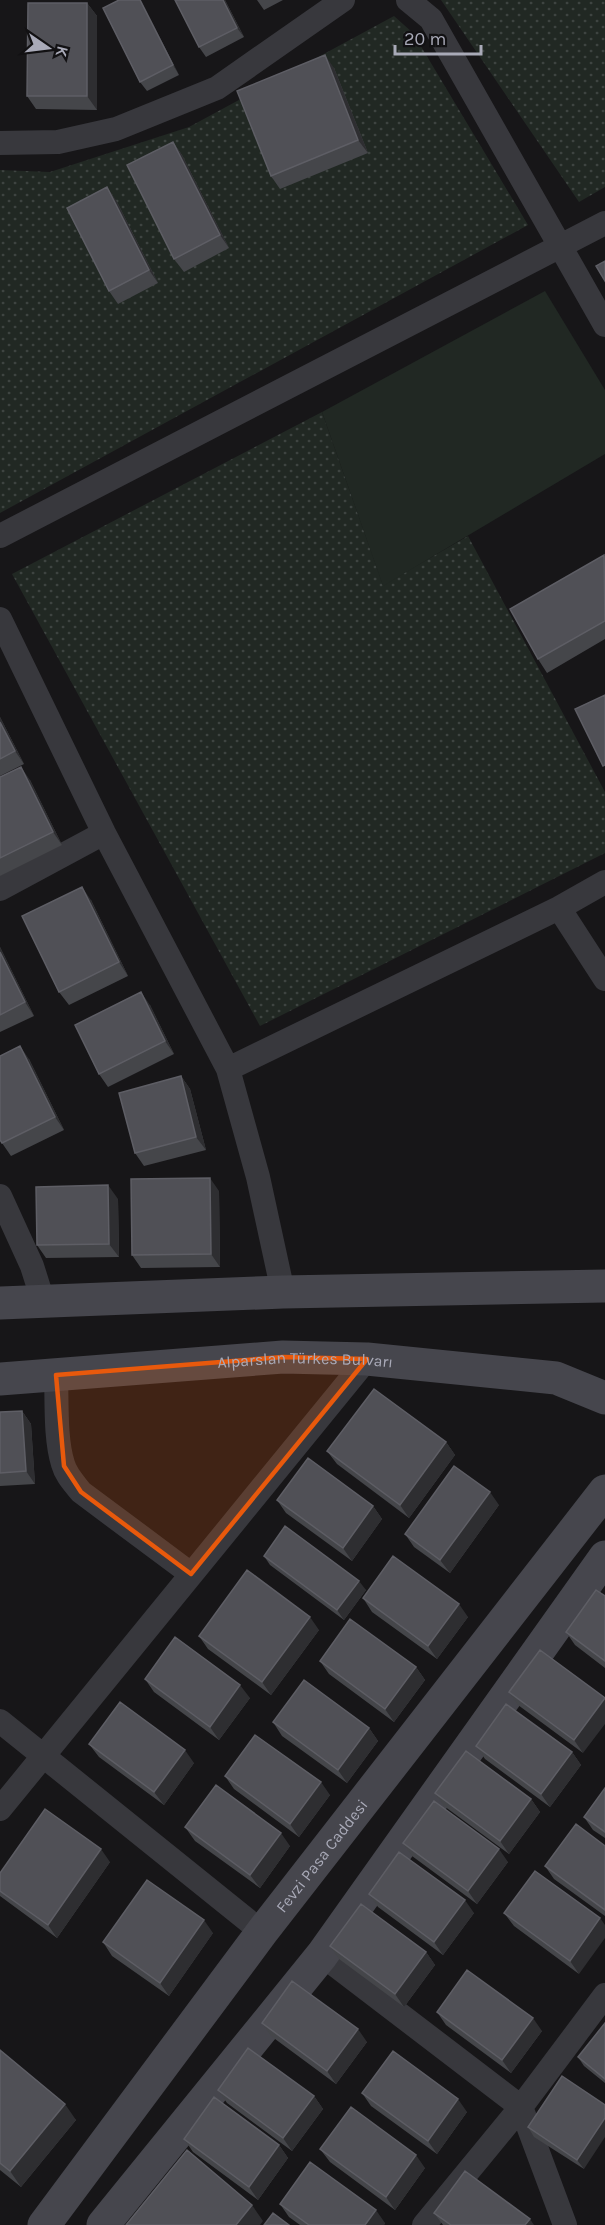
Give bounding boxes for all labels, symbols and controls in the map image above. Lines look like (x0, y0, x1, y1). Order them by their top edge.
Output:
north arrow (18, 18, 78, 78)
scale bar (395, 18, 480, 56)
text: 20 m (404, 28, 446, 50)
text: K (51, 44, 73, 59)
street label: Alparslan Türkes Bulvarı (216, 1347, 394, 1372)
street label: Fevzi Pasa Caddesi (272, 1795, 371, 1916)

